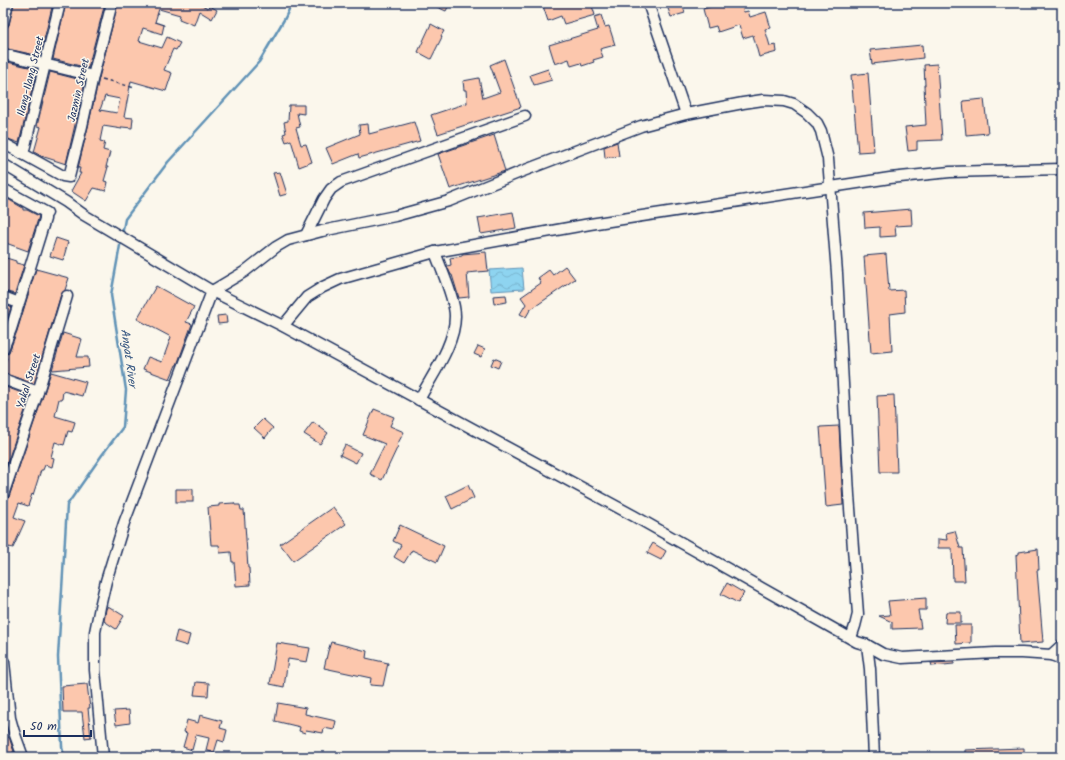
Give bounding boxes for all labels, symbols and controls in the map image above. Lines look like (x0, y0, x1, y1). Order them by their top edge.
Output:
street label: Ilang-Ilang Street (12, 34, 50, 118)
street label: Jazmin Street (63, 56, 95, 124)
water label: Angat River (115, 328, 142, 391)
street label: Yakal Street (12, 351, 47, 411)
scale bar (24, 712, 91, 738)
text: 50 m (30, 717, 57, 736)

